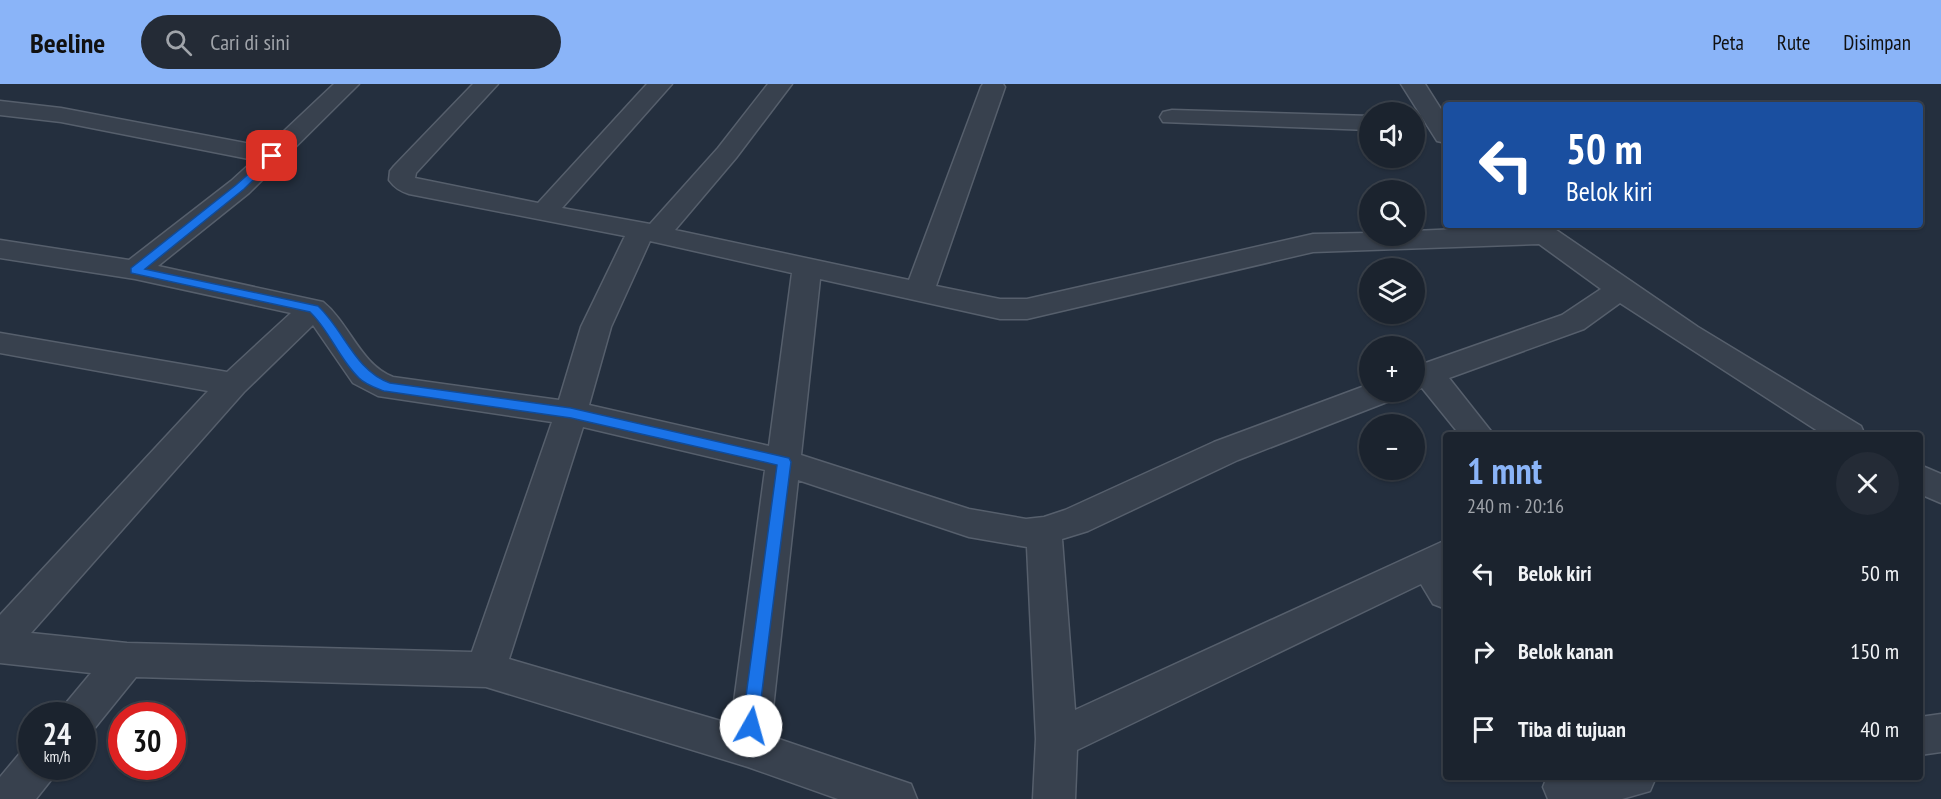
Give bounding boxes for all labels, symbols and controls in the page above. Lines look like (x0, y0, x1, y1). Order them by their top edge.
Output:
search box (141, 15, 561, 69)
text: Beeline (30, 24, 105, 61)
icon: search (162, 26, 195, 59)
text: Cari di sini (210, 28, 290, 56)
text: Peta (1712, 29, 1744, 56)
text: Rute (1777, 29, 1810, 56)
text: Disimpan (1843, 29, 1911, 56)
map controls (1359, 102, 1425, 480)
button: sound (1359, 102, 1425, 168)
text: 50 m (1566, 121, 1643, 176)
icon: left (1467, 126, 1545, 204)
pin (246, 130, 297, 181)
icon: arrive (255, 139, 288, 172)
text: Belok kiri (1566, 174, 1653, 208)
button: search (1359, 180, 1425, 246)
button: layers (1359, 258, 1425, 324)
button: + (1359, 336, 1425, 402)
button: − (1359, 414, 1425, 480)
text: 1 mnt (1467, 447, 1542, 494)
button: close (1836, 452, 1899, 515)
text: 240 m · 20:16 (1467, 493, 1564, 519)
icon: left (1467, 557, 1500, 590)
text: Belok kiri (1518, 559, 1592, 587)
text: 50 m (1860, 559, 1899, 587)
icon: right (1467, 635, 1500, 668)
text: Belok kanan (1518, 637, 1613, 665)
text: 150 m (1850, 637, 1899, 665)
position arrow (719, 694, 783, 758)
speed limit sign: 30 (108, 702, 186, 780)
icon: arrive (1467, 713, 1500, 746)
text: 24 (43, 714, 71, 753)
text: Tiba di tujuan (1518, 715, 1626, 743)
text: 40 m (1860, 715, 1899, 743)
text: km/h (44, 747, 70, 766)

